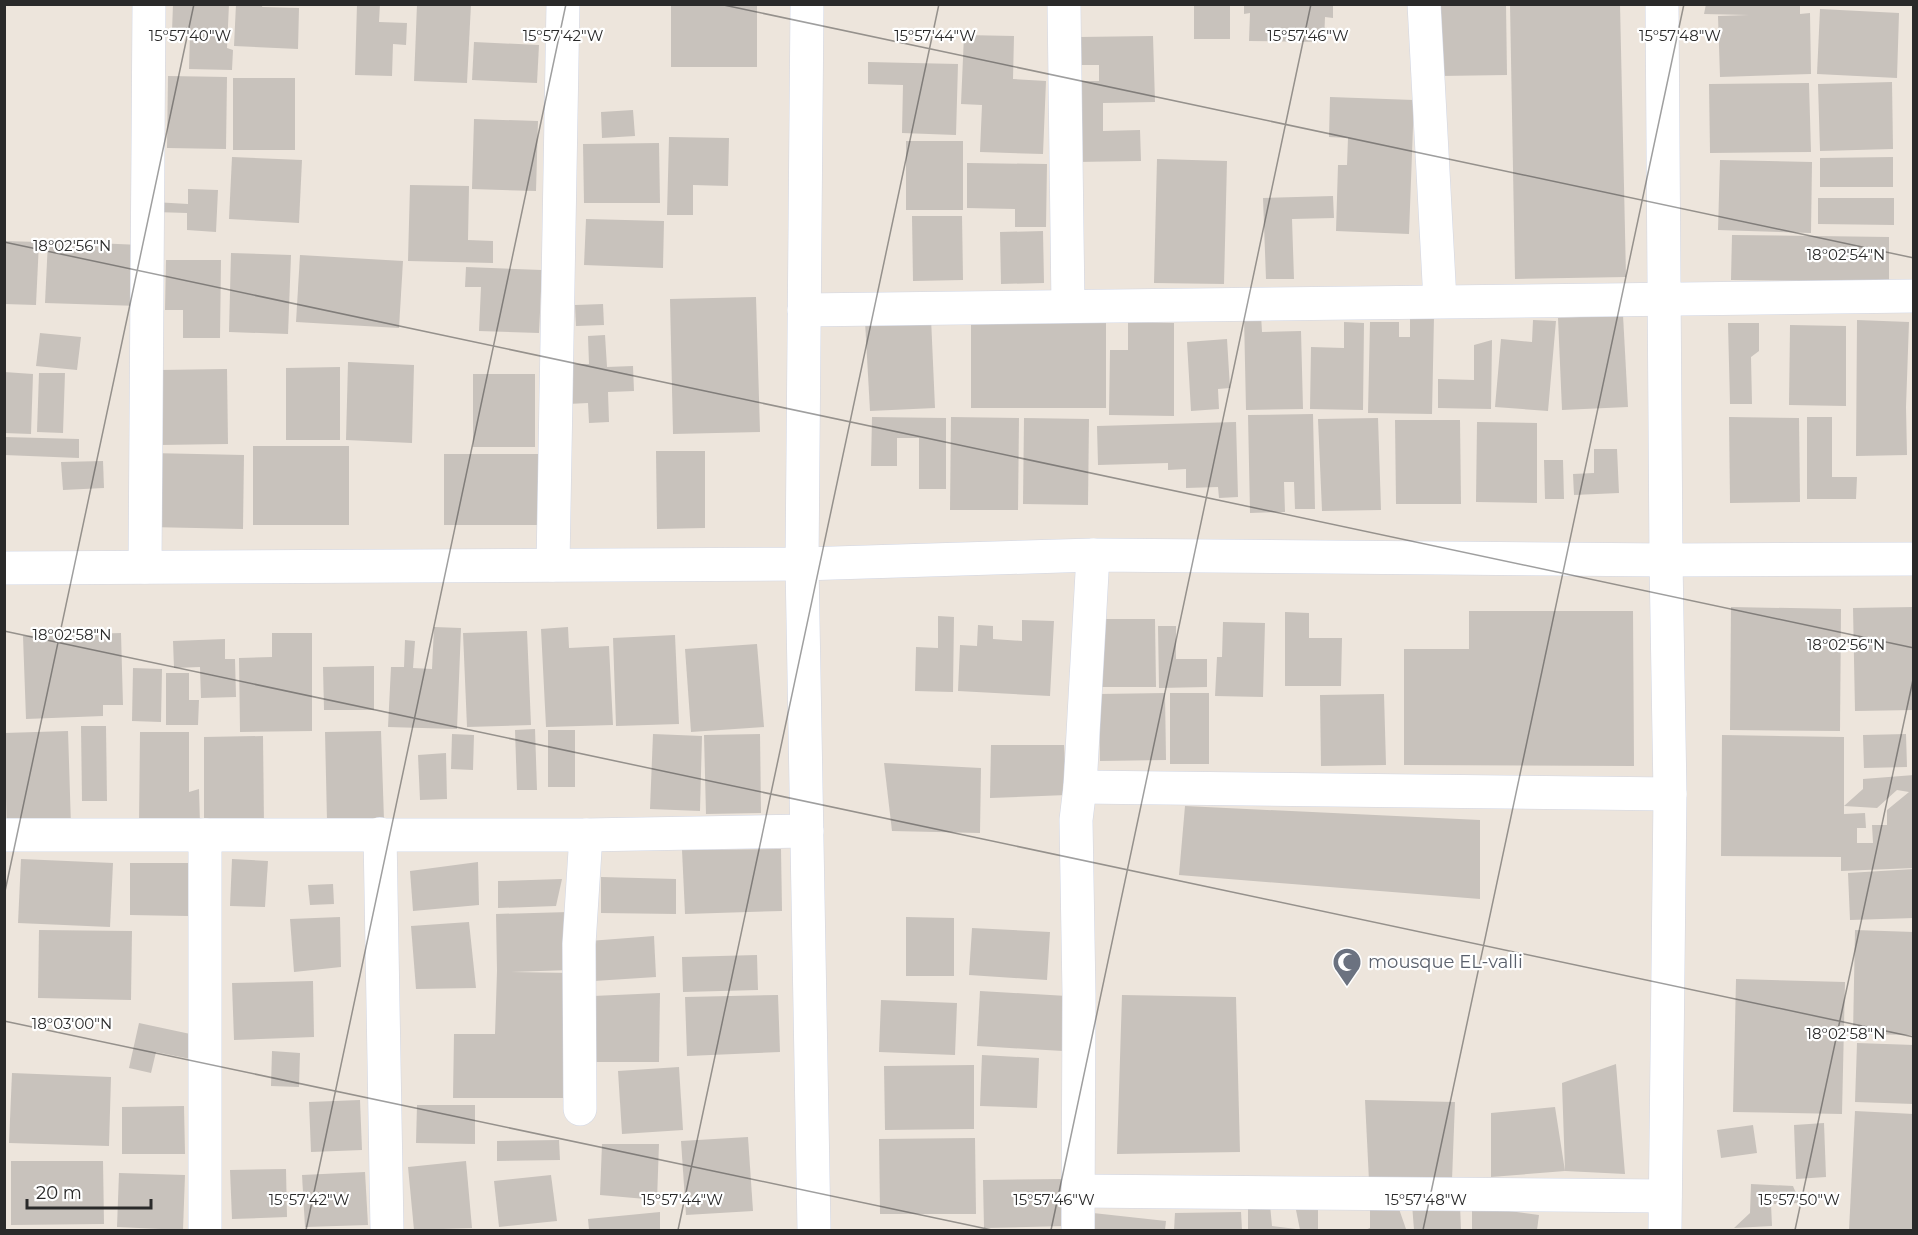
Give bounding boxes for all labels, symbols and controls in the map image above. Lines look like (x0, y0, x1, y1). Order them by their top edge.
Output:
text: 15°57'40"W (149, 26, 231, 45)
text: 15°57'42"W (523, 26, 604, 45)
text: 15°57'44"W (894, 26, 976, 45)
text: 15°57'46"W (1267, 26, 1349, 45)
text: 15°57'48"W (1639, 26, 1721, 45)
text: 18°02'56"N (33, 236, 111, 255)
text: 18°02'54"N (1807, 245, 1885, 264)
text: 18°02'58"N (33, 625, 111, 644)
text: 18°02'56"N (1807, 635, 1885, 654)
mosque icon: mousque EL-valli (1331, 946, 1363, 988)
place label: mousque EL-valli (1368, 951, 1523, 973)
text: 18°03'00"N (32, 1014, 112, 1033)
text: 18°02'58"N (1807, 1024, 1885, 1043)
scale bar (27, 1172, 152, 1210)
text: 20 m (36, 1182, 82, 1204)
text: 15°57'42"W (269, 1190, 350, 1209)
text: 15°57'44"W (641, 1190, 723, 1209)
text: 15°57'46"W (1013, 1190, 1095, 1209)
text: 15°57'48"W (1385, 1190, 1467, 1209)
text: 15°57'50"W (1758, 1190, 1840, 1209)

